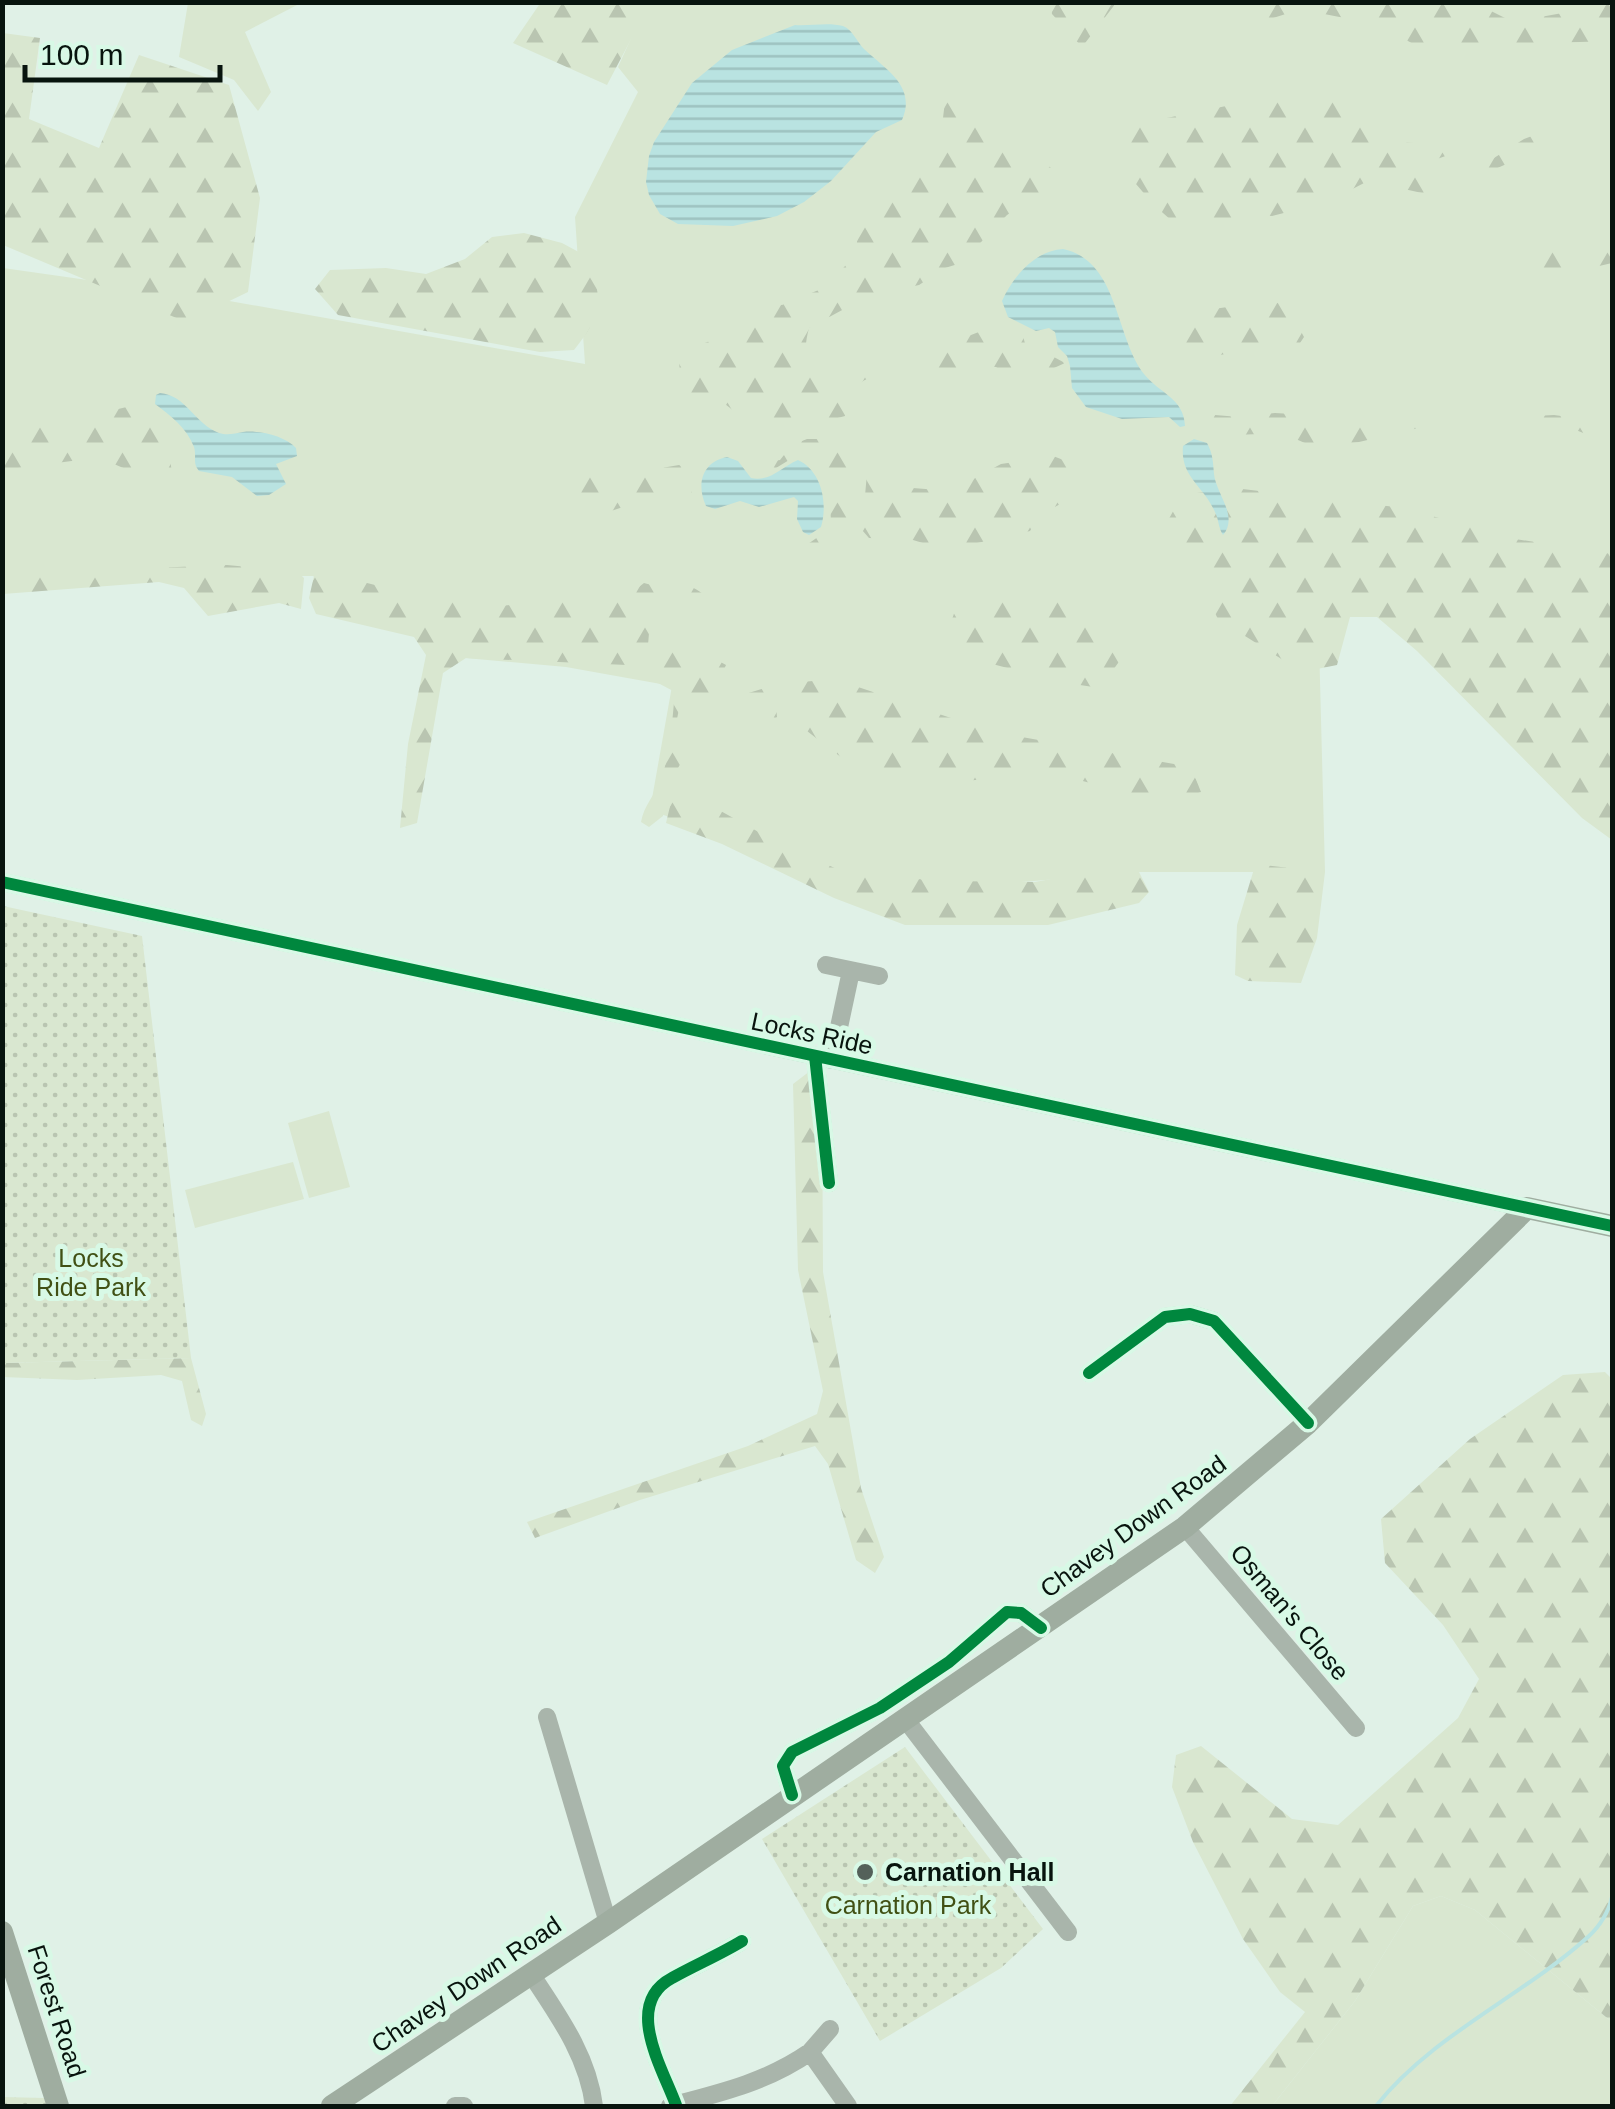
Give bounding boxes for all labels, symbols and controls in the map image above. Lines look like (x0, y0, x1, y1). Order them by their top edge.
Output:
scale bar (25, 20, 220, 82)
text: 100 m (40, 38, 123, 71)
street label: Locks Ride (749, 1006, 875, 1060)
park label: Locks Ride Park (36, 1244, 146, 1301)
street label: Chavey Down Road (1035, 1449, 1231, 1603)
street label: Osman's Close (1225, 1538, 1355, 1686)
place label: Carnation Hall (885, 1858, 1054, 1886)
marker: Carnation Hall (854, 1861, 876, 1883)
park label: Carnation Park (825, 1891, 992, 1919)
street label: Chavey Down Road (366, 1910, 566, 2058)
street label: Forest Road (22, 1941, 92, 2081)

